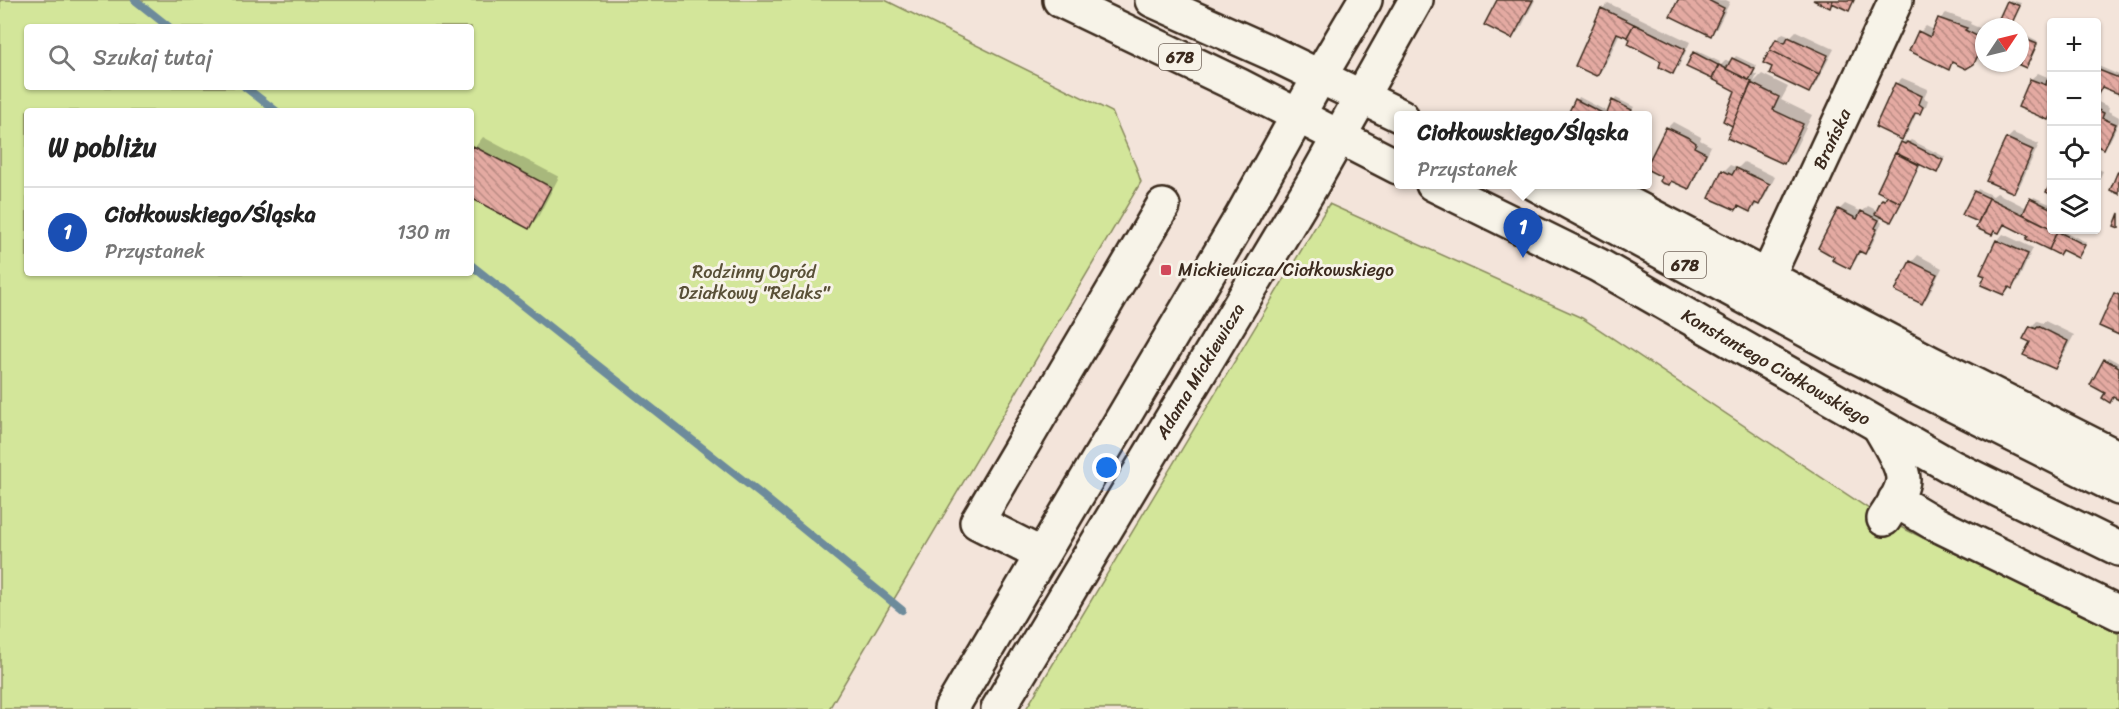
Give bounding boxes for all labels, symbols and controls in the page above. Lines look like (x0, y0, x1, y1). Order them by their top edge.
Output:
north arrow (1975, 18, 2029, 72)
map controls (2047, 18, 2101, 234)
button: + (2047, 18, 2101, 72)
search box (24, 24, 474, 90)
text: Szukaj tutaj (93, 38, 212, 77)
icon: search (45, 41, 78, 74)
road number: 678 (1159, 44, 1201, 70)
button: − (2047, 72, 2101, 126)
street label: Brańska (1804, 102, 1861, 175)
popup (1394, 111, 1652, 189)
text: Ciołkowskiego/Śląska (1418, 113, 1628, 152)
text: W pobliżu (48, 124, 157, 170)
button: locate (2047, 126, 2101, 180)
text: Przystanek (1418, 152, 1517, 187)
button: layers (2047, 180, 2101, 234)
text: Ciołkowskiego/Śląska (105, 195, 316, 234)
pin: 1 (1504, 208, 1543, 258)
text: 1 (63, 215, 72, 250)
text: 130 m (397, 215, 450, 250)
text: Przystanek (105, 234, 205, 269)
road number: 678 (1664, 252, 1706, 278)
place label: Mickiewicza/Ciołkowskiego (1178, 254, 1394, 286)
park label: Rodzinny Ogród Działkowy "Relaks" (678, 256, 831, 309)
marker: Mickiewicza/Ciołkowskiego (1159, 263, 1173, 277)
street label: Adama Mickiewicza (1146, 297, 1253, 446)
street label: Konstantego Ciołkowskiego (1675, 300, 1877, 434)
your location (1092, 453, 1121, 482)

